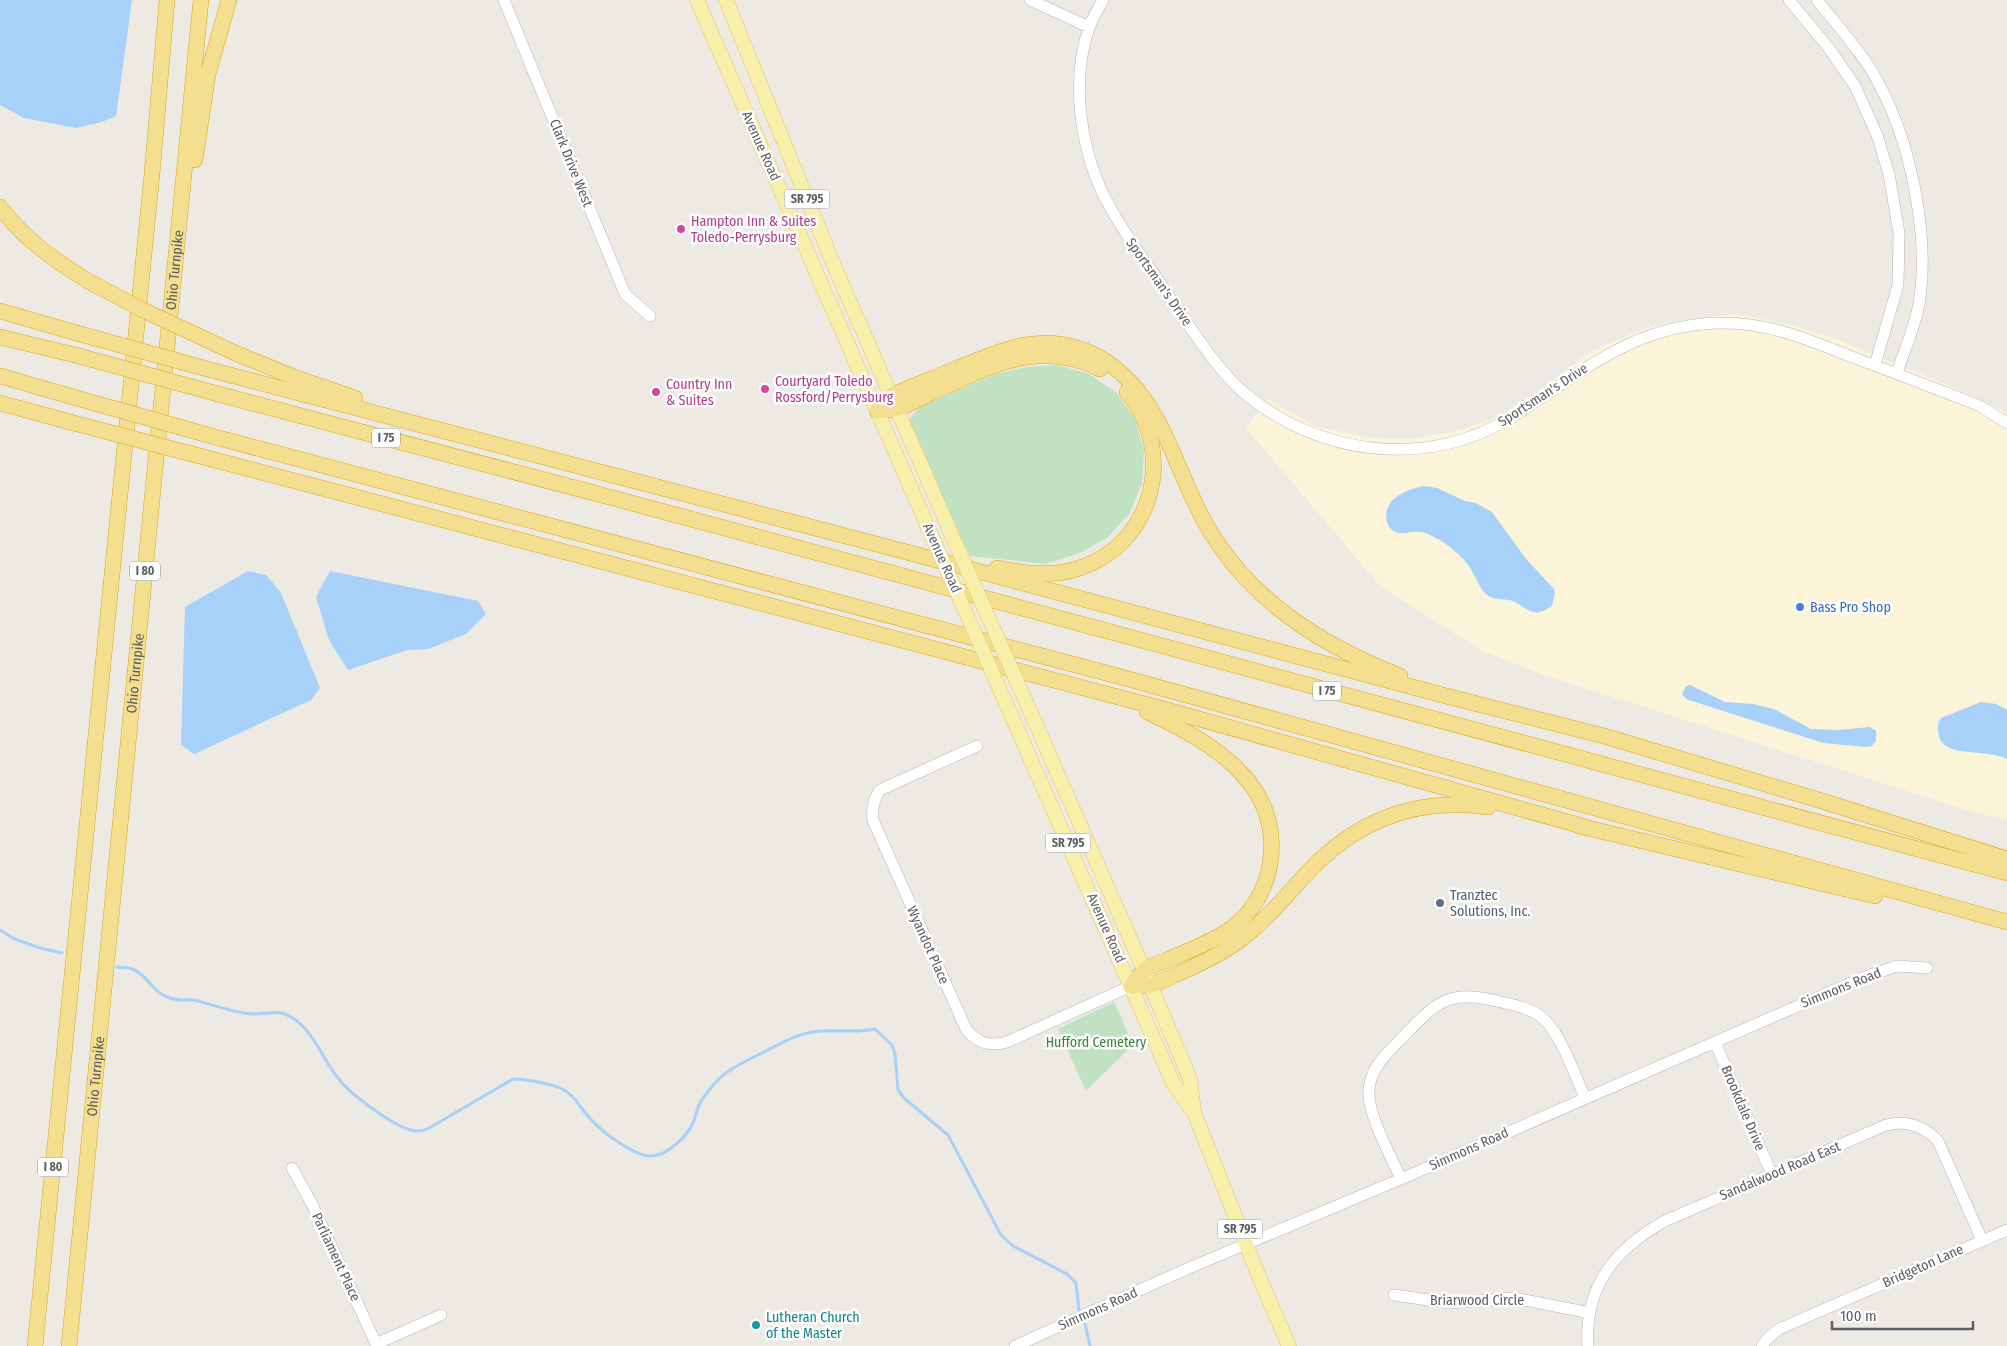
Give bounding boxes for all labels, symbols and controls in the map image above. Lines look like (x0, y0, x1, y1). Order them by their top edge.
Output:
street label: Avenue Road (738, 109, 784, 183)
street label: Clark Drive West (546, 117, 596, 210)
road number: SR 795 (784, 190, 830, 208)
place label: Hampton Inn & Suites Toledo-Perrysburg (691, 213, 816, 246)
marker: Hampton Inn & Suites Toledo-Perrysburg (675, 223, 687, 235)
street label: Ohio Turnpike (162, 229, 187, 311)
street label: Sportsman's Drive (1122, 235, 1196, 329)
street label: Sportsman's Drive (1495, 360, 1591, 430)
place label: Courtyard Toledo Rossford/Perrysburg (775, 373, 894, 406)
place label: Country Inn & Suites (666, 376, 732, 409)
marker: Courtyard Toledo Rossford/Perrysburg (759, 383, 771, 395)
marker: Country Inn & Suites (650, 386, 662, 398)
road number: I 75 (372, 428, 400, 448)
street label: Avenue Road (919, 521, 965, 595)
road number: I 80 (130, 562, 160, 580)
place label: Bass Pro Shop (1810, 599, 1891, 616)
marker: Bass Pro Shop (1794, 601, 1806, 613)
street label: Ohio Turnpike (123, 632, 147, 714)
road number: I 75 (1313, 681, 1341, 700)
road number: SR 795 (1046, 834, 1090, 852)
place label: Tranztec Solutions, Inc. (1450, 887, 1531, 920)
street label: Avenue Road (1083, 891, 1129, 965)
marker: Tranztec Solutions, Inc. (1434, 897, 1446, 909)
street label: Wyandot Place (903, 903, 953, 987)
street label: Simmons Road (1798, 964, 1884, 1012)
park label: Hufford Cemetery (1046, 1034, 1147, 1051)
street label: Ohio Turnpike (83, 1035, 108, 1117)
street label: Brookdale Drive (1717, 1063, 1769, 1153)
street label: Simmons Road (1427, 1124, 1511, 1174)
street label: Sandalwood Road East (1717, 1138, 1843, 1204)
road number: I 80 (38, 1158, 68, 1176)
street label: Parliament Place (308, 1210, 364, 1304)
road number: SR 795 (1218, 1220, 1262, 1238)
street label: Bridgeton Lane (1880, 1241, 1966, 1291)
street label: Simmons Road (1056, 1284, 1140, 1334)
street label: Briarwood Circle (1430, 1292, 1524, 1309)
scale bar (1832, 1298, 1973, 1330)
text: 100 m (1840, 1307, 1877, 1325)
place label: Lutheran Church of the Master (766, 1309, 860, 1342)
marker: Lutheran Church of the Master (750, 1319, 762, 1331)

